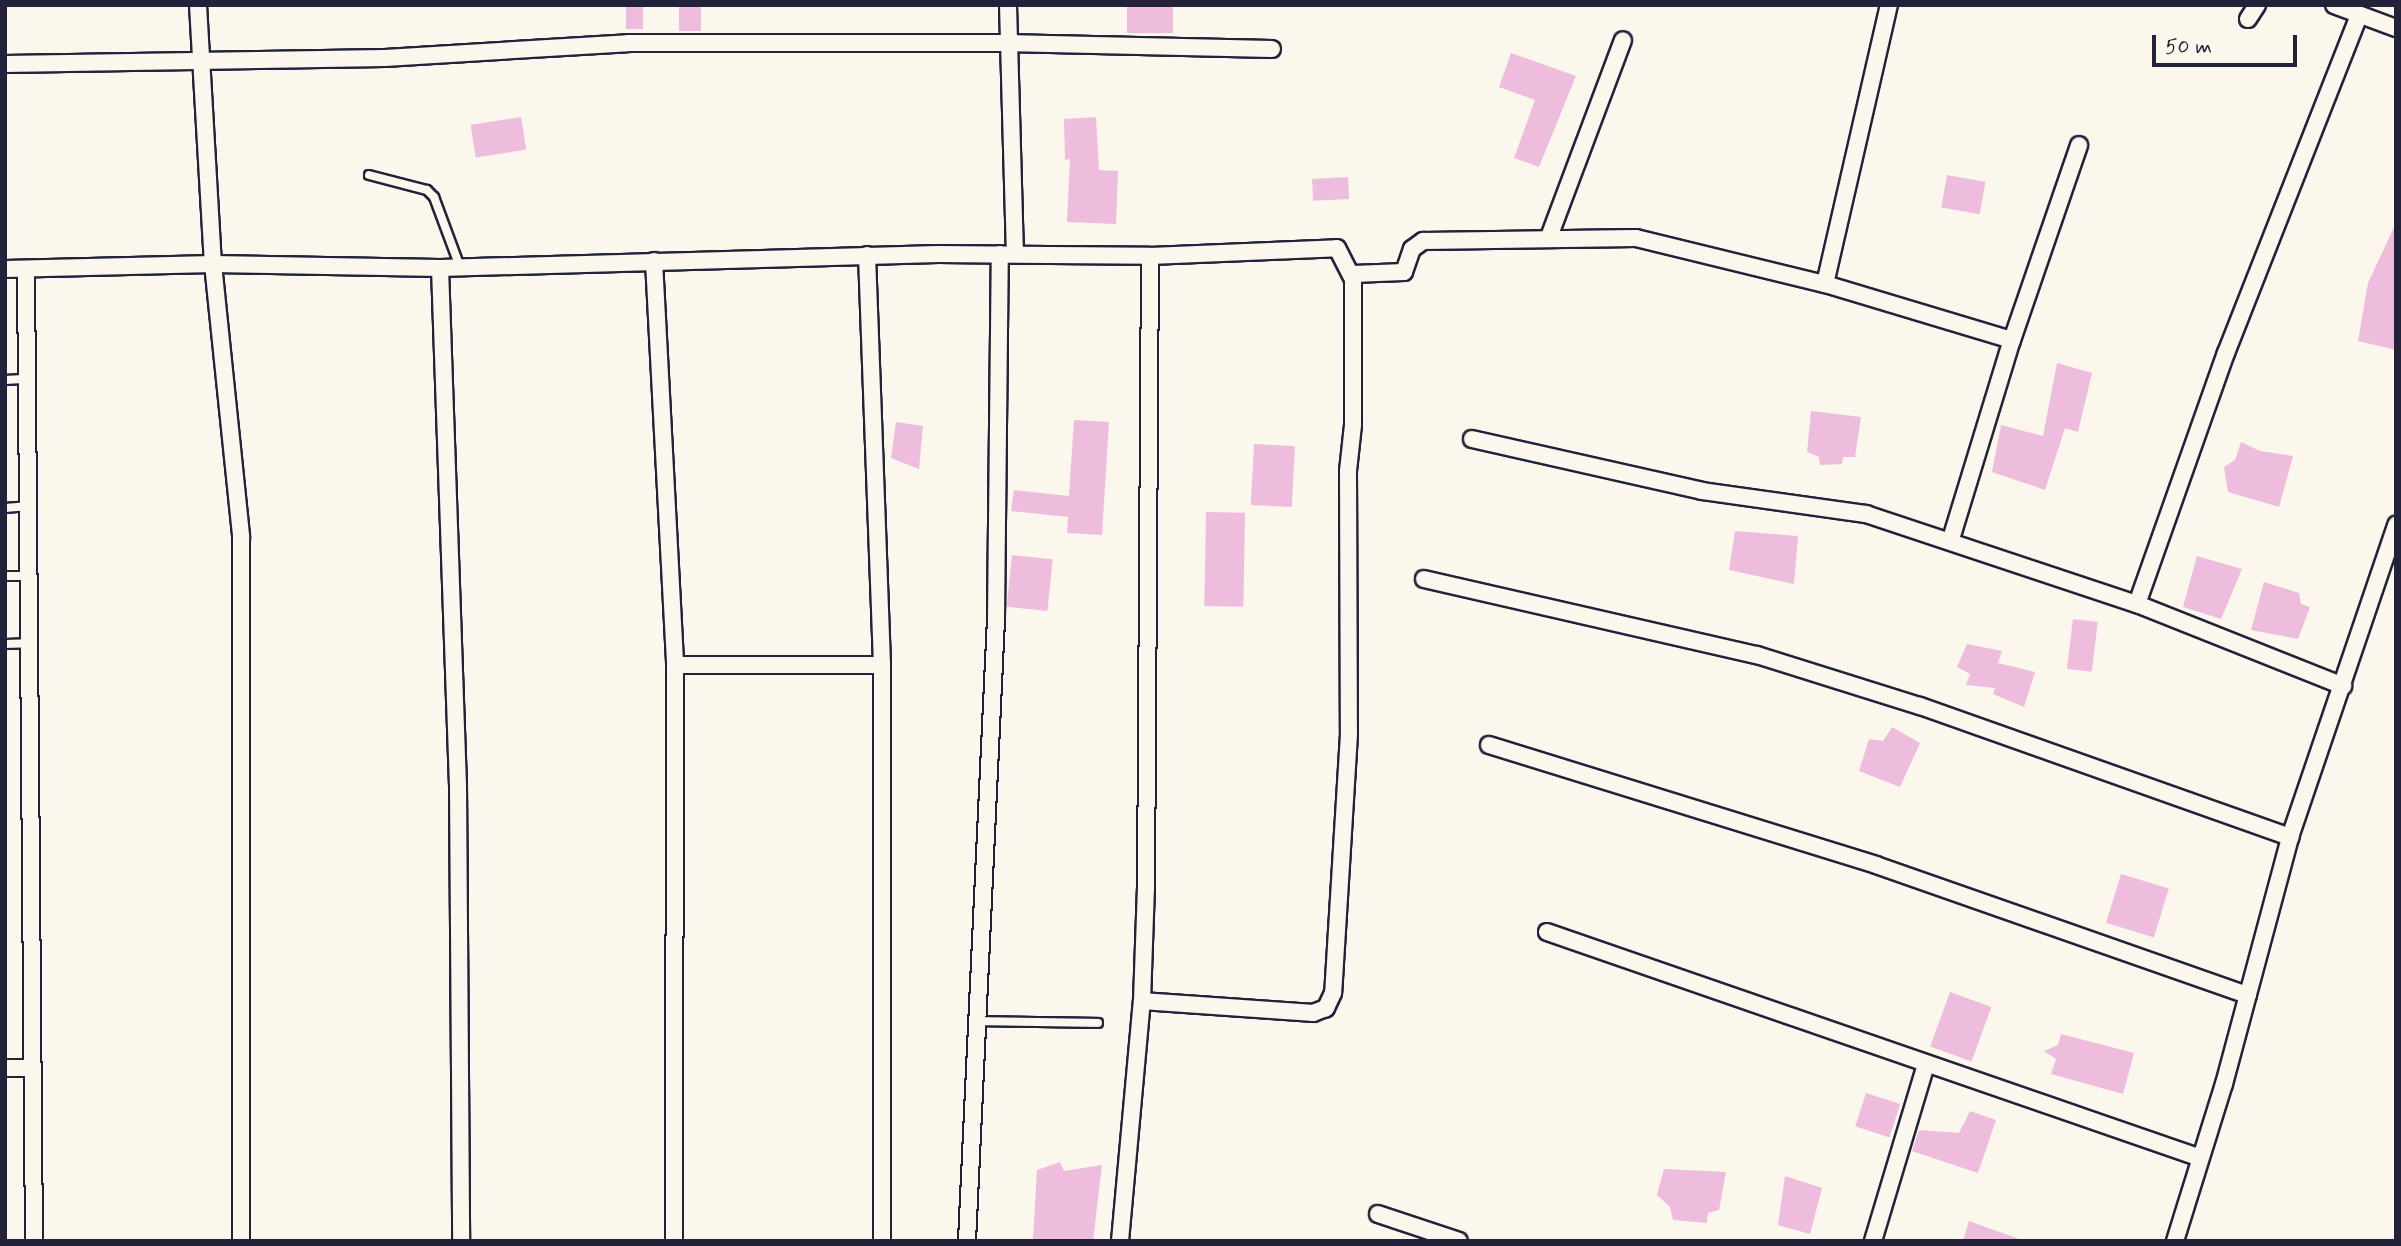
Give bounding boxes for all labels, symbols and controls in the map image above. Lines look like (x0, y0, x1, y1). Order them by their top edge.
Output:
scale bar (2156, 21, 2301, 65)
text: 50 m (2165, 33, 2212, 61)

